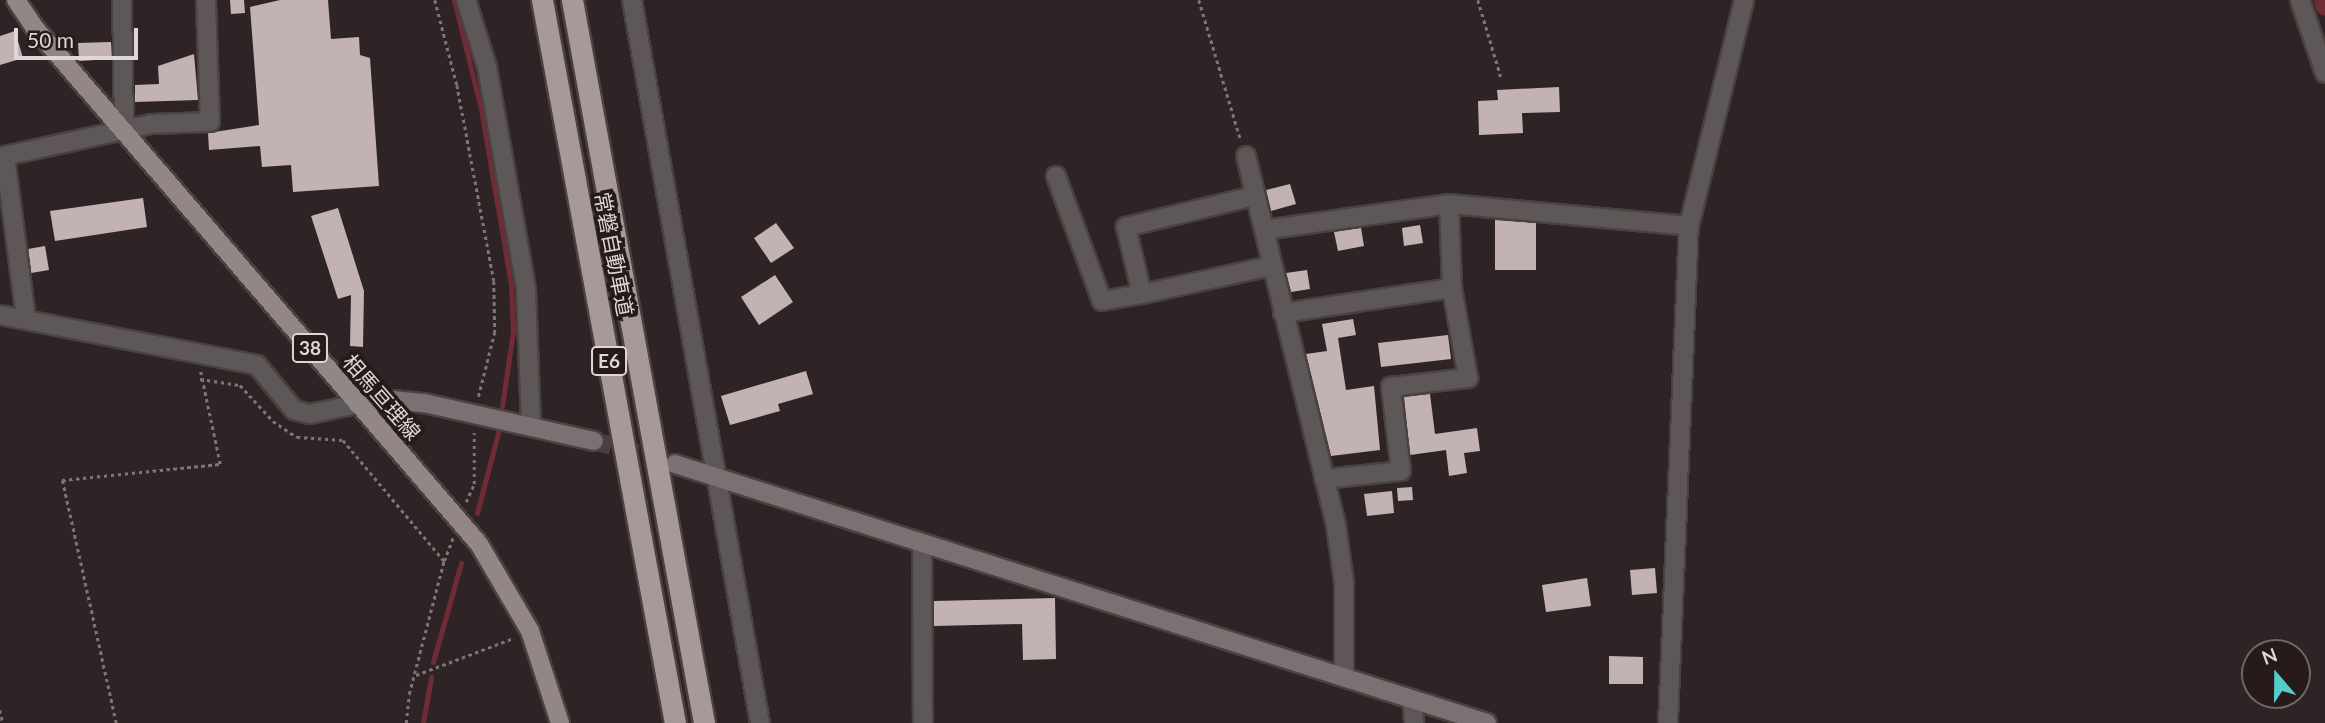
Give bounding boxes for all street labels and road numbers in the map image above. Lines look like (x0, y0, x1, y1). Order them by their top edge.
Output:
street label: 常磐自動車道 (590, 190, 638, 318)
road number: 38 (291, 332, 329, 364)
road number: E6 (590, 346, 628, 376)
street label: 相馬亘理線 (338, 349, 426, 445)

